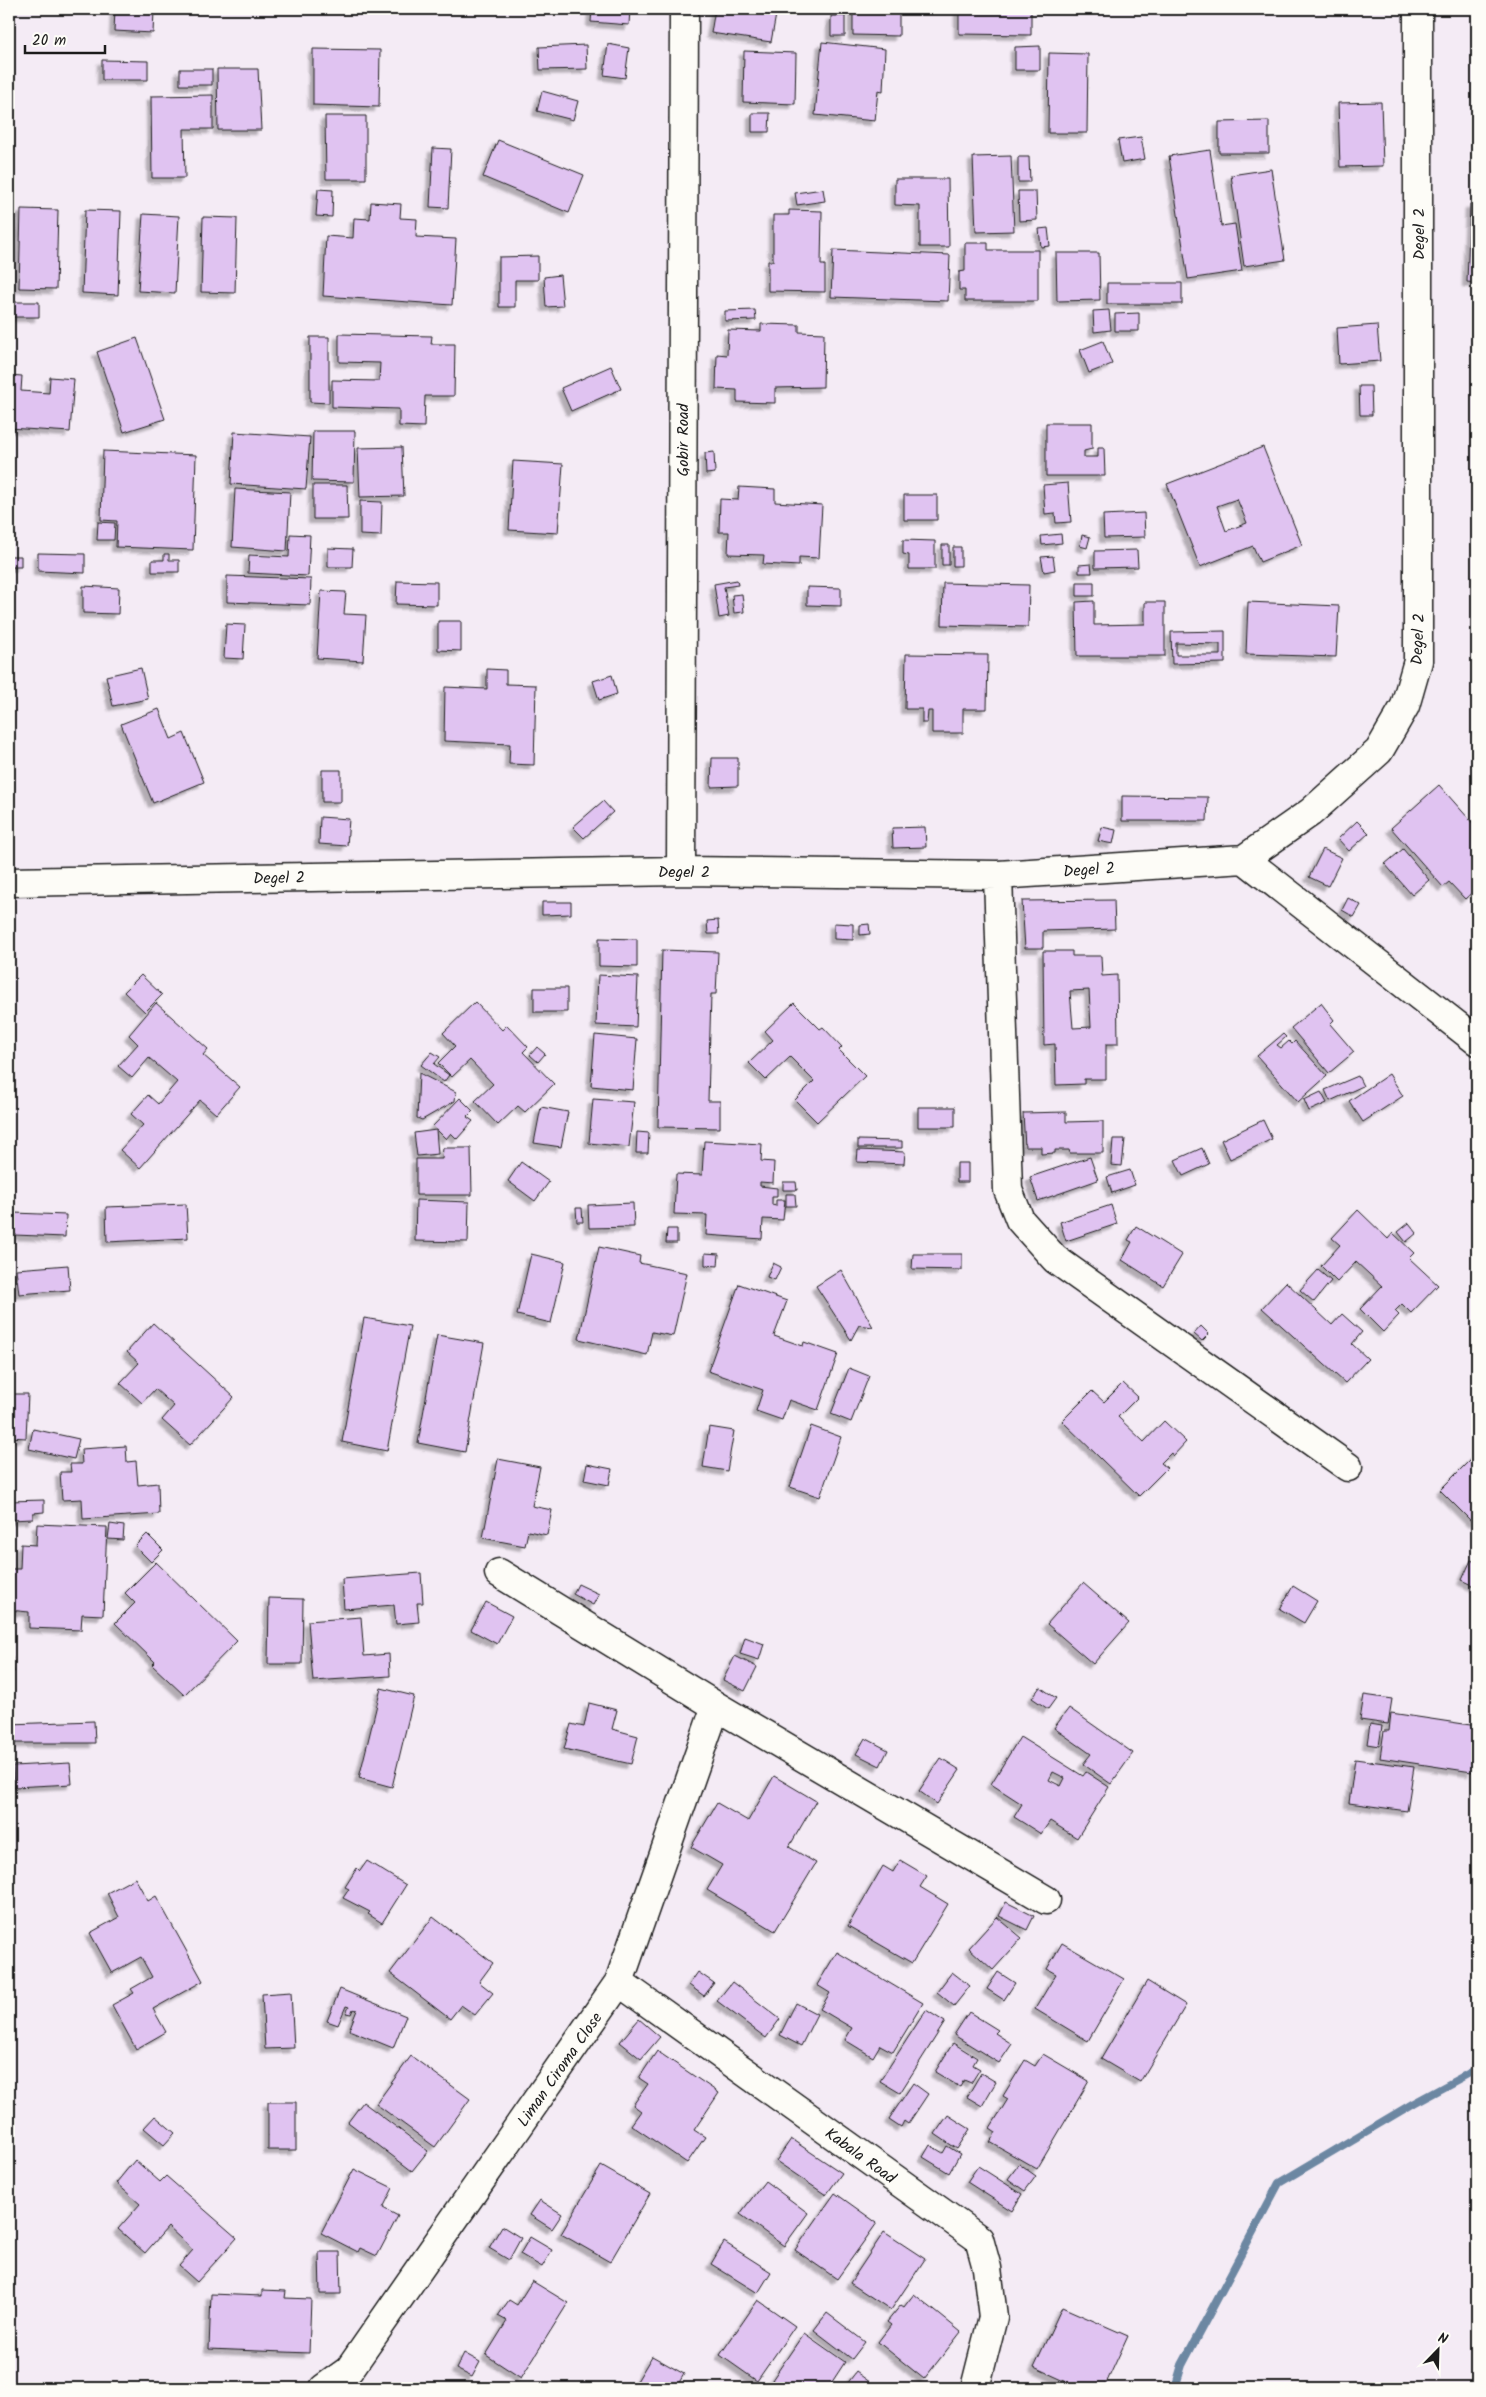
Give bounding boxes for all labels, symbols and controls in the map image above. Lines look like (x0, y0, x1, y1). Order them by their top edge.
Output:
scale bar (25, 22, 105, 54)
text: 20 m (32, 29, 66, 53)
street label: Degel 2 (1407, 208, 1432, 260)
street label: Gobir Road (671, 402, 696, 477)
street label: Degel 2 (1405, 612, 1432, 666)
street label: Degel 2 (1062, 856, 1116, 885)
street label: Degel 2 (658, 860, 710, 885)
street label: Degel 2 (253, 866, 305, 891)
street label: Liman Ciroma Close (511, 2007, 609, 2132)
street label: Kabala Road (819, 2122, 902, 2191)
north arrow (1414, 2324, 1464, 2374)
text: N (1434, 2327, 1451, 2351)

